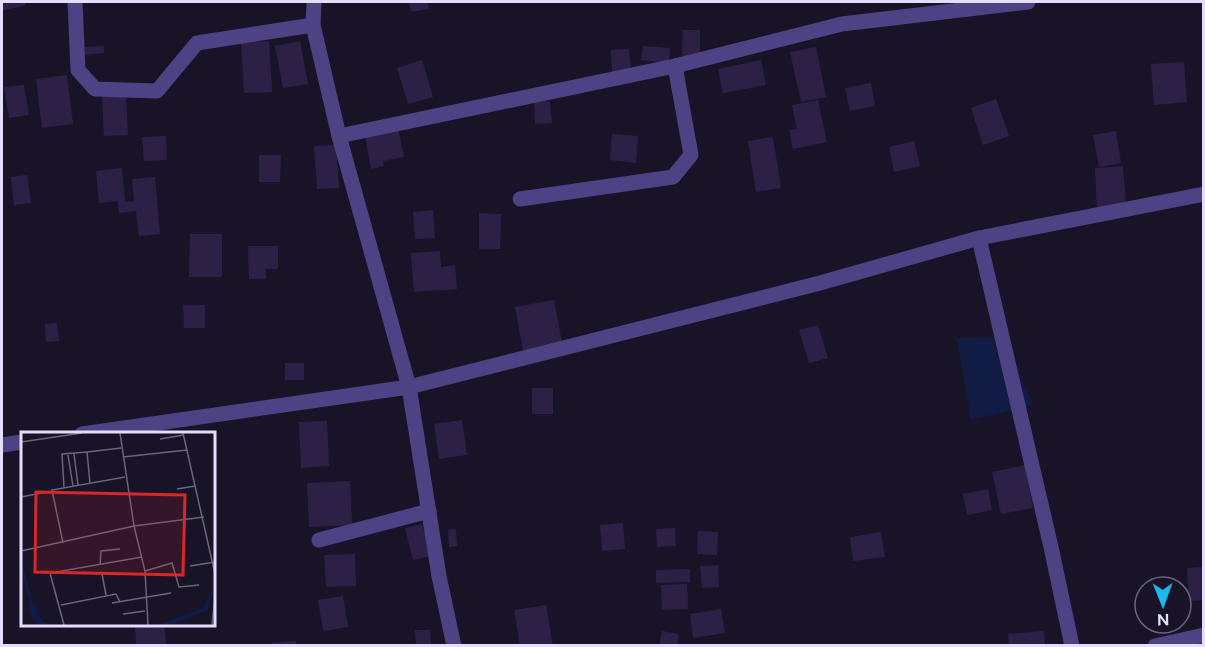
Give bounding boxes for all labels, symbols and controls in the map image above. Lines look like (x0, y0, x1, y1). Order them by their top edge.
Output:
inset map (21, 432, 214, 626)
north arrow (1133, 575, 1193, 635)
text: N (1157, 610, 1170, 629)

